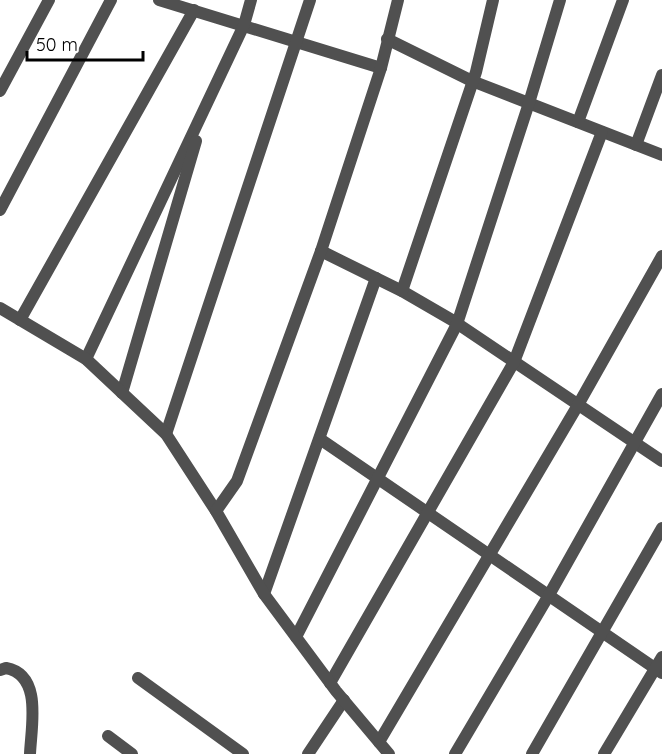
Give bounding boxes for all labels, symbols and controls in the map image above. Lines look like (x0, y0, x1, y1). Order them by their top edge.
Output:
scale bar (27, 24, 142, 62)
text: 50 m (36, 33, 78, 56)

